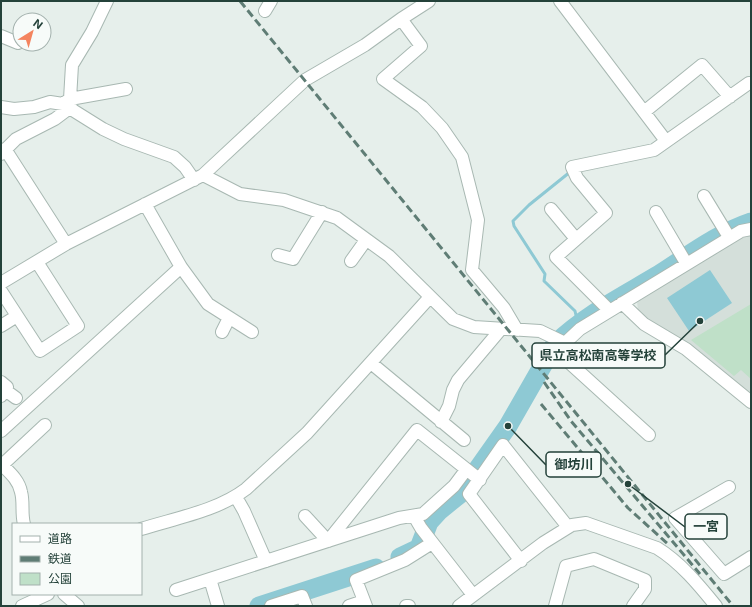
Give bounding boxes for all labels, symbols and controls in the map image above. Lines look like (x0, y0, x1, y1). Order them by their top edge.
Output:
north arrow (12, 12, 52, 52)
text: N (30, 16, 46, 32)
callout: 県立高松南高等学校 (532, 343, 665, 368)
text: 県立高松南高等学校 (539, 347, 657, 363)
callout: 御坊川 (546, 452, 601, 477)
text: 御坊川 (554, 456, 594, 472)
callout: 一宮 (685, 514, 727, 539)
text: 一宮 (693, 518, 719, 534)
legend (12, 523, 142, 595)
text: 道路 (48, 531, 72, 546)
text: 鉄道 (48, 551, 72, 566)
text: 公園 (48, 571, 72, 586)

